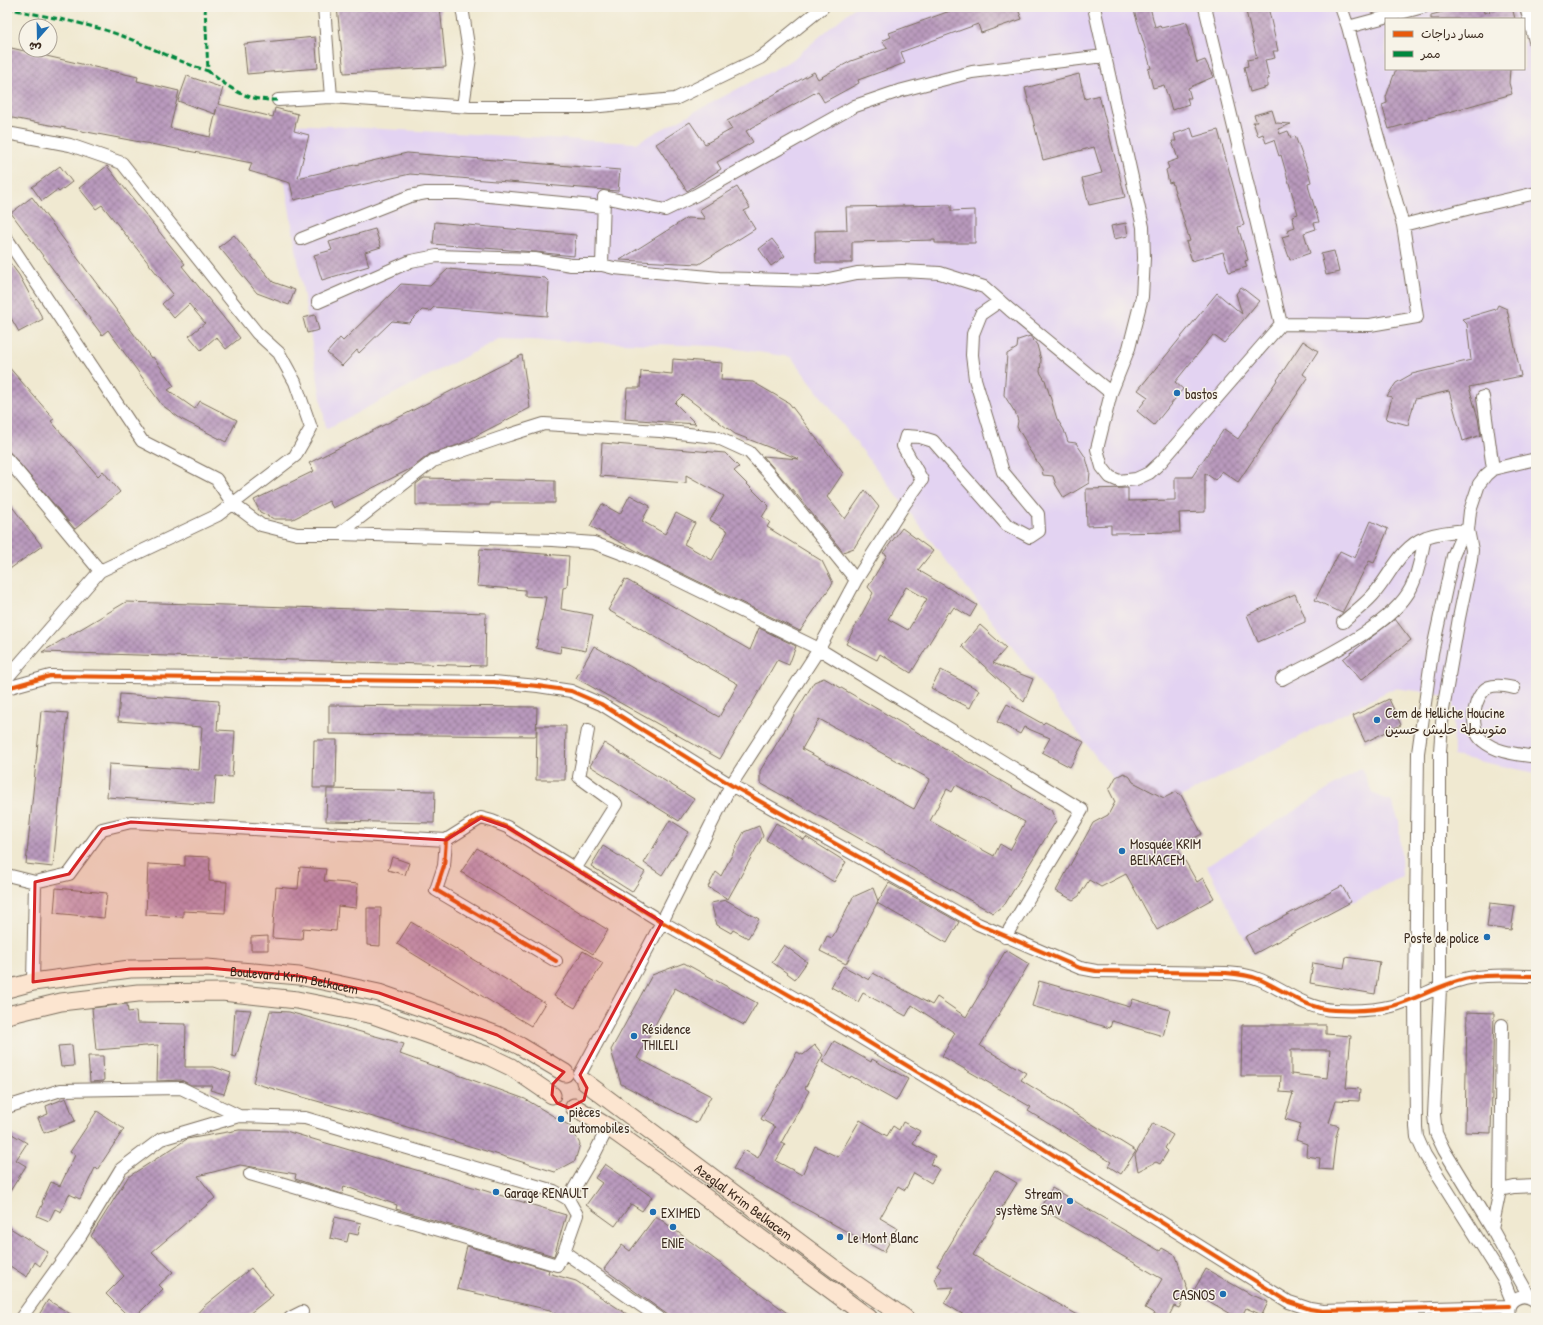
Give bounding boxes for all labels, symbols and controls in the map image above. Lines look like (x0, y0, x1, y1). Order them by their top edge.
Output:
north arrow (18, 18, 58, 58)
legend (1385, 18, 1525, 70)
text: مسار دراجات (1421, 25, 1484, 42)
text: ش (26, 39, 43, 56)
text: ممر (1420, 45, 1440, 62)
place label: bastos (1185, 384, 1218, 403)
marker: bastos (1172, 388, 1182, 398)
place label: Cem de Helliche Houcine متوسطة حليش حسين (1385, 703, 1507, 738)
marker: Cem de Helliche Houcine متوسطة حليش حسين (1372, 715, 1382, 725)
place label: Mosquée KRIM BELKACEM (1130, 834, 1201, 869)
marker: Mosquée KRIM BELKACEM (1117, 846, 1127, 856)
place label: Poste de police (1404, 928, 1479, 948)
marker: Poste de police (1482, 932, 1492, 942)
street label: Boulevard Krim Belkacem (229, 961, 360, 998)
place label: Résidence THILELI (642, 1019, 691, 1054)
marker: Résidence THILELI (629, 1031, 639, 1041)
place label: pièces automobiles (569, 1102, 629, 1137)
marker: pièces automobiles (556, 1114, 566, 1124)
street label: Azeglal Krim Belkacem (692, 1158, 797, 1244)
place label: Garage RENAULT (504, 1183, 589, 1203)
place label: Stream système SAV (995, 1184, 1062, 1220)
marker: Garage RENAULT (491, 1187, 501, 1197)
marker: Stream système SAV (1065, 1196, 1075, 1206)
place label: EXIMED (661, 1203, 700, 1222)
marker: EXIMED (648, 1207, 658, 1217)
marker: ENIE (668, 1222, 678, 1232)
place label: Le Mont Blanc (848, 1228, 919, 1247)
marker: Le Mont Blanc (835, 1232, 845, 1242)
place label: ENIE (661, 1233, 685, 1252)
place label: CASNOS (1172, 1285, 1216, 1304)
marker: CASNOS (1218, 1289, 1228, 1299)

